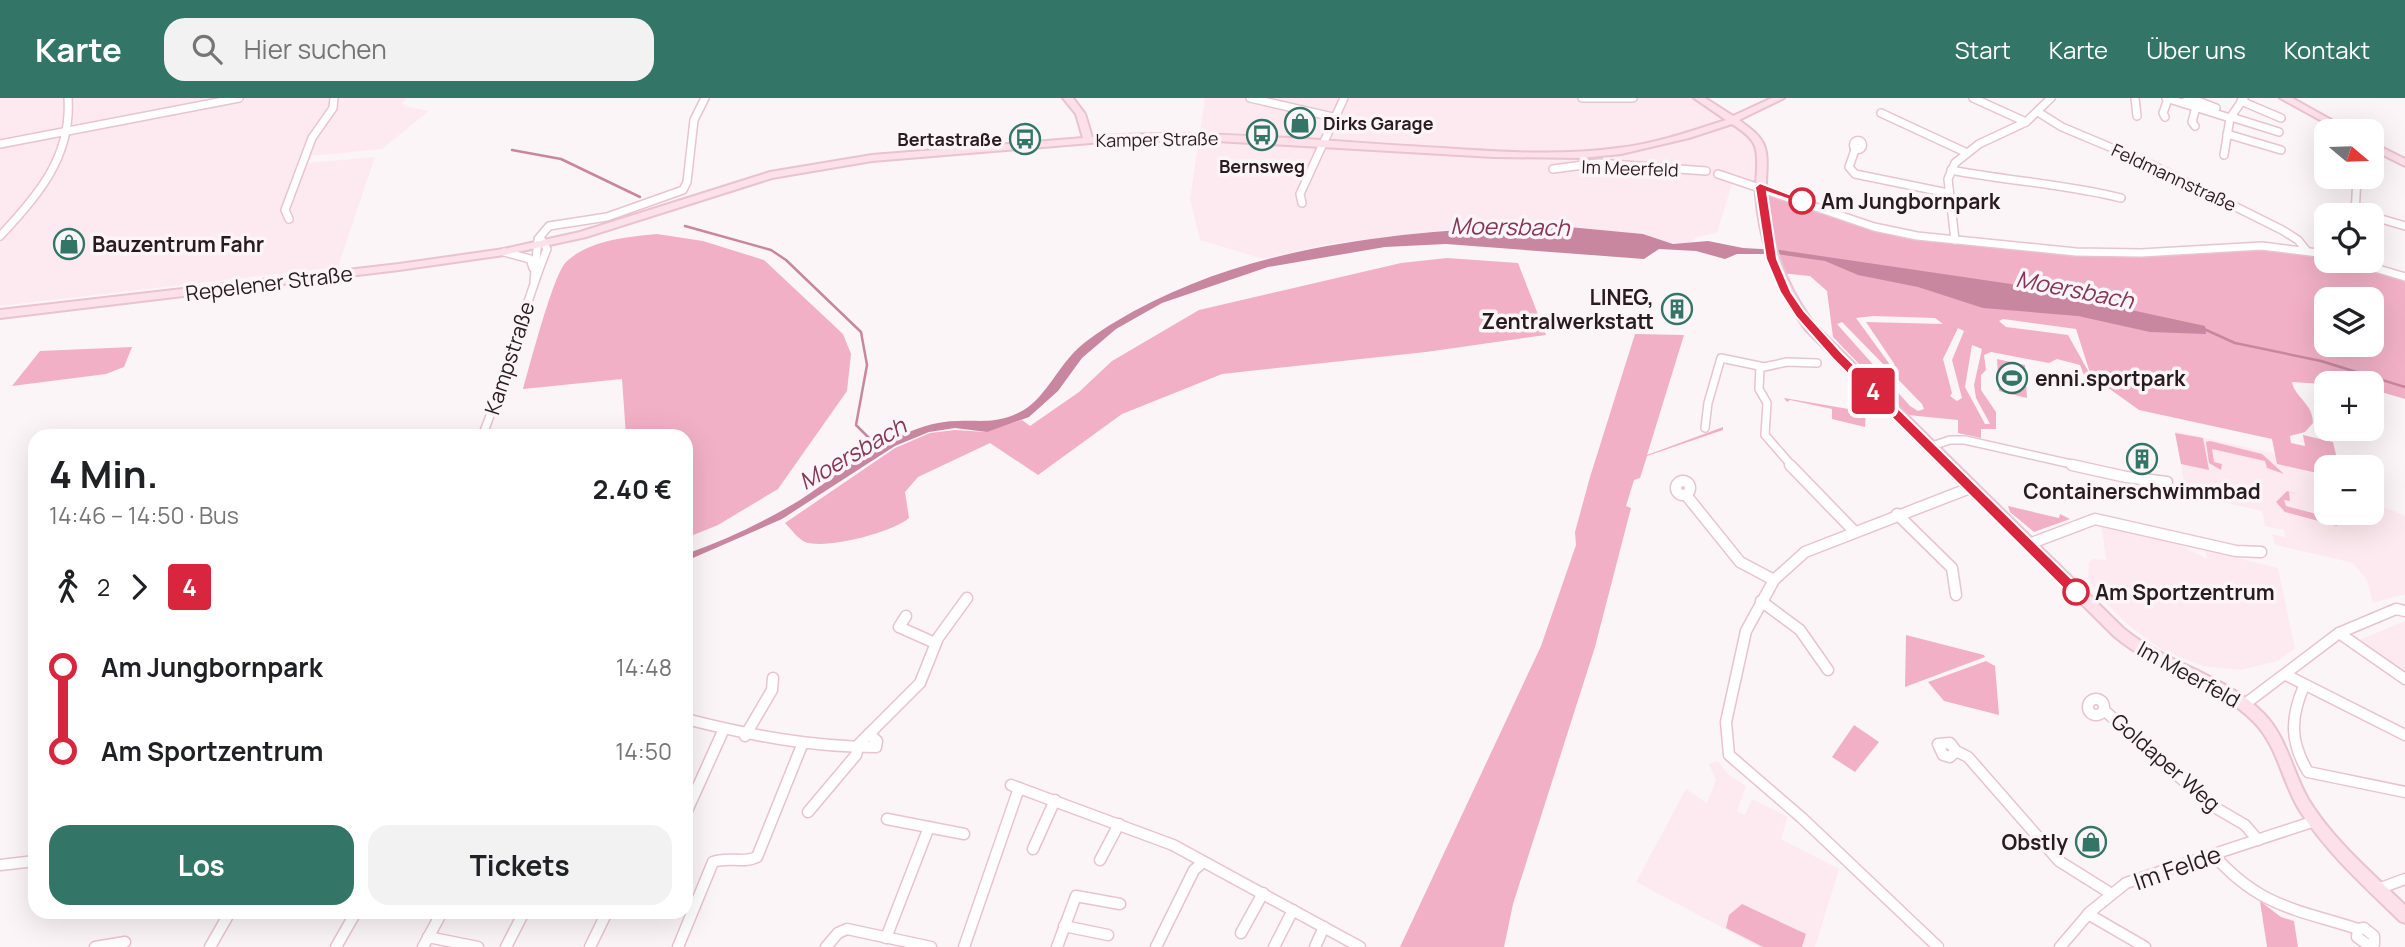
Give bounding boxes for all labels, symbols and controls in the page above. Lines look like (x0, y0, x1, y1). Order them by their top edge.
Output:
search box (164, 18, 654, 81)
text: Karte (35, 27, 122, 72)
icon: search (188, 30, 226, 68)
text: Hier suchen (244, 31, 387, 67)
text: Start (1955, 33, 2011, 66)
text: Karte (2049, 33, 2108, 66)
text: Über uns (2146, 33, 2246, 66)
text: Kontakt (2284, 33, 2370, 66)
shop icon: Dirks Garage (1283, 106, 1317, 140)
place label: Dirks Garage (1323, 111, 1434, 135)
bus stop icon: Bernsweg (1245, 118, 1279, 152)
north arrow (2314, 119, 2384, 189)
map controls (2314, 119, 2384, 525)
bus stop icon: Bertastraße (1008, 122, 1042, 156)
street label: Kamper Straße (1095, 126, 1219, 152)
place label: Bertastraße (897, 127, 1002, 151)
street label: Feldmannstraße (2108, 138, 2240, 216)
place label: Bernsweg (1219, 154, 1305, 178)
street label: Im Meerfeld (1581, 154, 1679, 182)
place label: Am Jungbornpark (1821, 187, 2001, 215)
marker: Am Jungbornpark (1789, 188, 1815, 214)
button: locate (2314, 203, 2384, 273)
water label: Moersbach (1450, 209, 1571, 243)
shop icon: Bauzentrum Fahr (52, 227, 86, 261)
place label: Bauzentrum Fahr (92, 230, 264, 258)
street label: Repelener Straße (184, 259, 354, 307)
water label: Moersbach (2014, 262, 2138, 316)
place label: LINEG, Zentralwerkstatt (1481, 283, 1654, 335)
button: layers (2314, 287, 2384, 357)
building icon: LINEG, Zentralwerkstatt (1660, 292, 1694, 326)
street label: Kampstraße (478, 298, 540, 418)
sports icon: enni.sportpark (1995, 361, 2029, 395)
place label: enni.sportpark (2035, 364, 2186, 392)
line badge: 4 (1850, 368, 1896, 414)
button: + (2314, 371, 2384, 441)
text: 4 (1866, 374, 1880, 407)
water label: Moersbach (792, 409, 913, 497)
building icon: Containerschwimmbad (2125, 442, 2159, 476)
text: 4 Min. (49, 447, 158, 499)
button: − (2314, 455, 2384, 525)
text: 2.40 € (593, 471, 672, 507)
place label: Containerschwimmbad (2023, 477, 2261, 505)
text: 14:46 – 14:50 · Bus (49, 499, 239, 531)
icon: walk (49, 568, 87, 606)
icon: forward (120, 568, 158, 606)
text: 4 (182, 570, 197, 603)
text: 2 (97, 571, 110, 603)
place label: Am Sportzentrum (2095, 578, 2275, 606)
marker: Am Sportzentrum (2063, 579, 2089, 605)
street label: Im Meerfeld (2133, 634, 2245, 714)
text: Am Jungbornpark (101, 649, 323, 685)
text: 14:48 (616, 651, 672, 683)
street label: Goldaper Weg (2106, 707, 2226, 817)
text: Am Sportzentrum (101, 733, 323, 769)
text: 14:50 (615, 735, 672, 767)
button: Los (49, 825, 354, 905)
button: Tickets (368, 825, 672, 905)
shop icon: Obstly (2074, 825, 2108, 859)
place label: Obstly (2001, 828, 2068, 856)
street label: Im Felde (2129, 837, 2225, 897)

